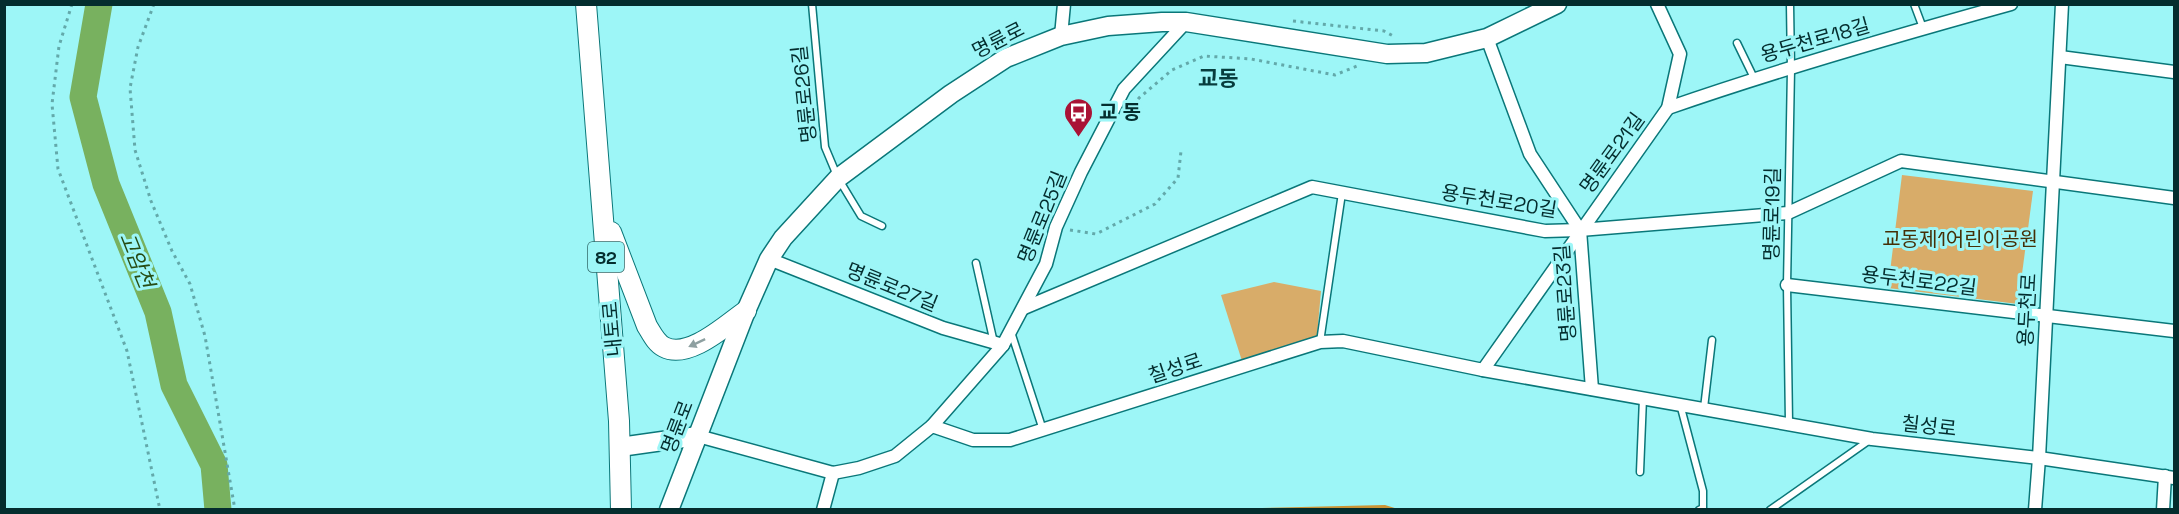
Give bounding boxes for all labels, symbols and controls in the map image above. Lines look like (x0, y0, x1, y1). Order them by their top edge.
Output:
street label: 용두천로18길 (1757, 12, 1873, 68)
street label: 명륜로 (968, 16, 1028, 64)
street label: 명륜로26길 (786, 44, 822, 144)
district label: 교동 (1198, 64, 1238, 92)
bus stop icon: 교 동 (1062, 96, 1094, 138)
place label: 교 동 (1099, 99, 1141, 125)
street label: 명륜로21길 (1574, 107, 1650, 199)
street label: 명륜로25길 (1012, 167, 1072, 267)
street label: 명륜로19길 (1758, 167, 1786, 261)
street label: 용두천로20길 (1439, 179, 1559, 223)
park label: 교동제1어린이공원 (1882, 226, 2038, 252)
water label: 고암천 (114, 228, 161, 294)
road number: 82 (588, 242, 624, 272)
street label: 명륜로23길 (1549, 243, 1581, 343)
street label: 명륜로27길 (842, 257, 942, 317)
street label: 용두천로22길 (1860, 261, 1978, 301)
street label: 용두천로 (2012, 273, 2042, 347)
street label: 내토로 (597, 300, 627, 358)
one-way arrow (689, 339, 706, 348)
street label: 칠성로 (1145, 347, 1205, 389)
street label: 명륜로 (655, 397, 699, 457)
street label: 칠성로 (1900, 410, 1958, 442)

